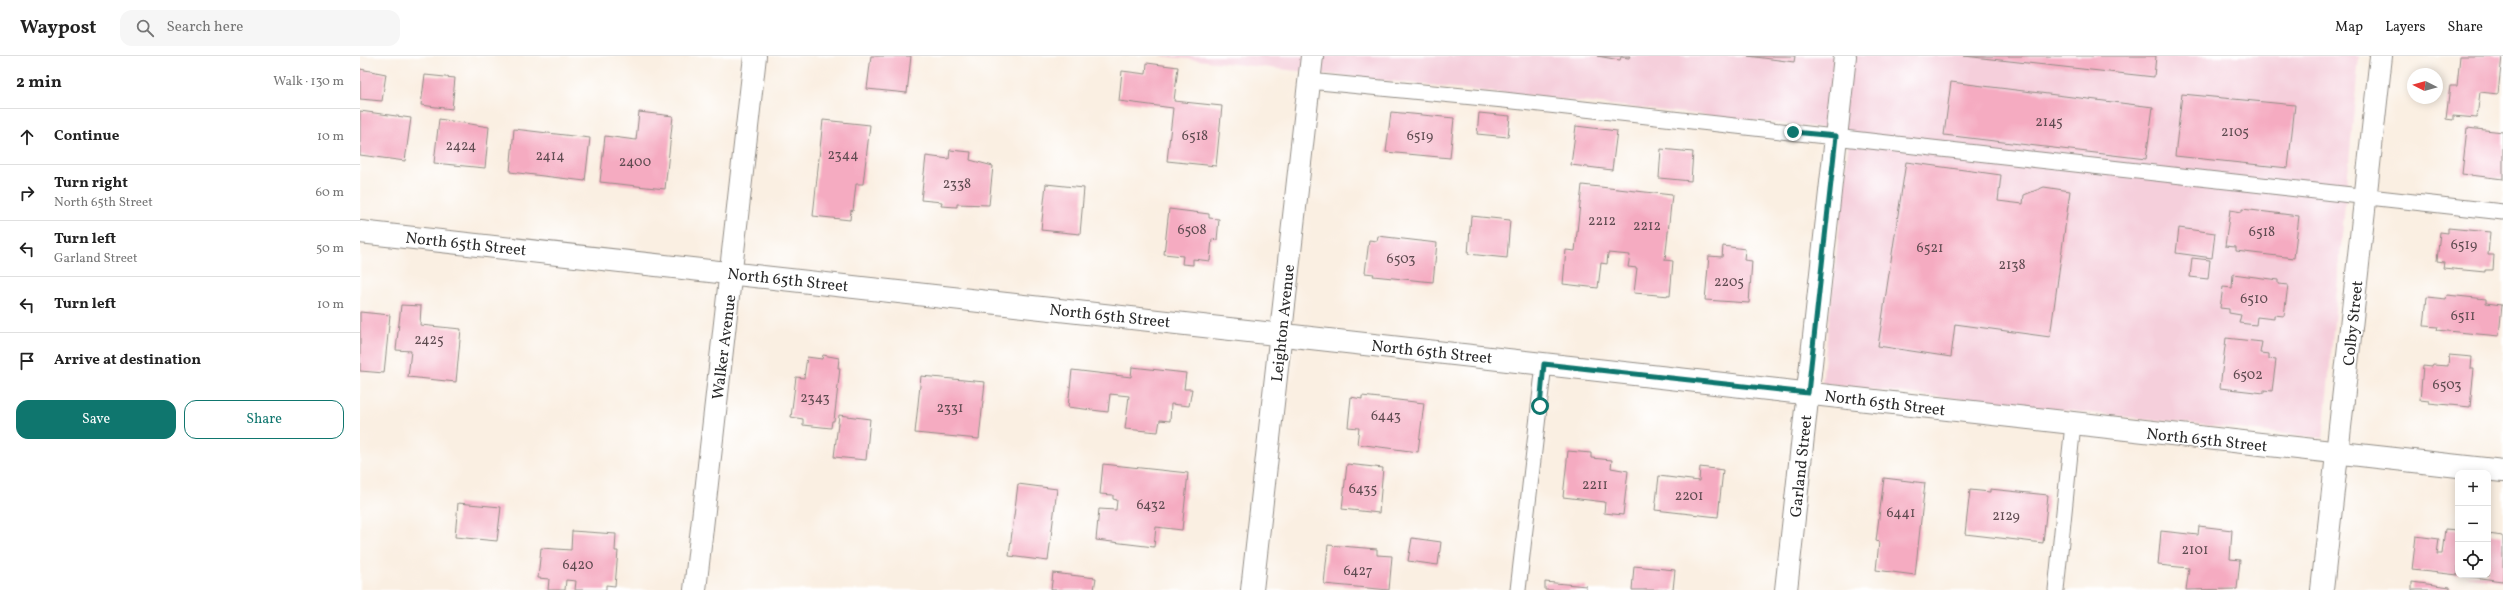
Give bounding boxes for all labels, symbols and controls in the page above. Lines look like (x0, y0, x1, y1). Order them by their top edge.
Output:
search box (120, 10, 400, 46)
text: Waypost (20, 15, 96, 41)
icon: search (134, 17, 156, 39)
text: Search here (166, 17, 243, 38)
text: Map (2335, 18, 2363, 37)
text: Layers (2385, 18, 2425, 37)
text: Share (2447, 18, 2483, 37)
north arrow (2407, 68, 2443, 104)
text: 2 min (16, 71, 62, 94)
text: Walk · 130 m (273, 73, 344, 91)
house number: 2145 (2035, 113, 2063, 132)
route end (1784, 123, 1802, 141)
house number: 2105 (2221, 123, 2249, 142)
icon: ahead (16, 126, 38, 148)
text: Continue (54, 126, 119, 147)
house number: 6518 (1182, 127, 1208, 146)
house number: 6519 (1407, 127, 1433, 146)
text: 10 m (317, 128, 344, 146)
house number: 2424 (446, 137, 476, 156)
house number: 2344 (828, 146, 859, 165)
house number: 2414 (535, 147, 565, 166)
house number: 2400 (619, 153, 651, 172)
text: Turn right (54, 173, 128, 194)
house number: 2338 (943, 175, 971, 194)
icon: right (16, 182, 38, 204)
text: 60 m (316, 184, 344, 202)
text: North 65th Street (54, 194, 153, 212)
house number: 2212 (1588, 212, 1616, 231)
house number: 2212 (1633, 217, 1661, 236)
house number: 6508 (1177, 221, 1207, 240)
house number: 6518 (2249, 223, 2275, 242)
street label: North 65th Street (404, 228, 528, 262)
text: Turn left (54, 229, 116, 250)
house number: 6519 (2451, 236, 2477, 255)
icon: left (16, 238, 38, 260)
house number: 6521 (1917, 239, 1943, 258)
text: 50 m (316, 240, 344, 258)
text: Garland Street (54, 250, 138, 268)
house number: 6503 (1387, 250, 1415, 269)
house number: 2138 (1998, 256, 2026, 275)
street label: Leighton Avenue (1267, 263, 1301, 383)
street label: North 65th Street (726, 264, 850, 298)
house number: 2205 (1714, 273, 1744, 292)
street label: Colby Street (2339, 279, 2369, 367)
house number: 6510 (2240, 290, 2268, 309)
street label: Walker Avenue (708, 293, 742, 401)
icon: left (16, 294, 38, 316)
text: Turn left (54, 294, 116, 315)
text: 10 m (317, 296, 344, 314)
street label: North 65th Street (1048, 300, 1172, 334)
house number: 6511 (2451, 307, 2475, 326)
house number: 2425 (414, 331, 444, 350)
street label: North 65th Street (1370, 336, 1494, 370)
icon: arrive (16, 350, 38, 372)
text: Arrive at destination (54, 350, 201, 371)
house number: 6502 (2233, 366, 2263, 385)
house number: 6503 (2433, 376, 2461, 395)
street label: North 65th Street (1823, 386, 1947, 422)
house number: 2343 (800, 389, 830, 408)
route start (1531, 397, 1549, 415)
house number: 2331 (937, 399, 963, 418)
button: Save (16, 400, 176, 439)
button: Share (184, 400, 344, 439)
house number: 6443 (1371, 407, 1401, 426)
street label: Garland Street (1786, 414, 1818, 518)
street label: North 65th Street (2145, 424, 2269, 458)
map controls (2455, 470, 2491, 578)
button: + (2455, 470, 2491, 506)
house number: 2211 (1582, 476, 1608, 495)
house number: 6435 (1349, 480, 1377, 499)
house number: 2201 (1675, 487, 1703, 506)
house number: 6432 (1136, 496, 1166, 515)
house number: 6441 (1887, 504, 1915, 523)
button: − (2455, 506, 2491, 542)
house number: 2129 (1992, 507, 2020, 526)
house number: 2101 (2182, 541, 2208, 560)
button: locate (2455, 542, 2491, 578)
house number: 6420 (563, 556, 593, 575)
house number: 6427 (1344, 562, 1373, 581)

